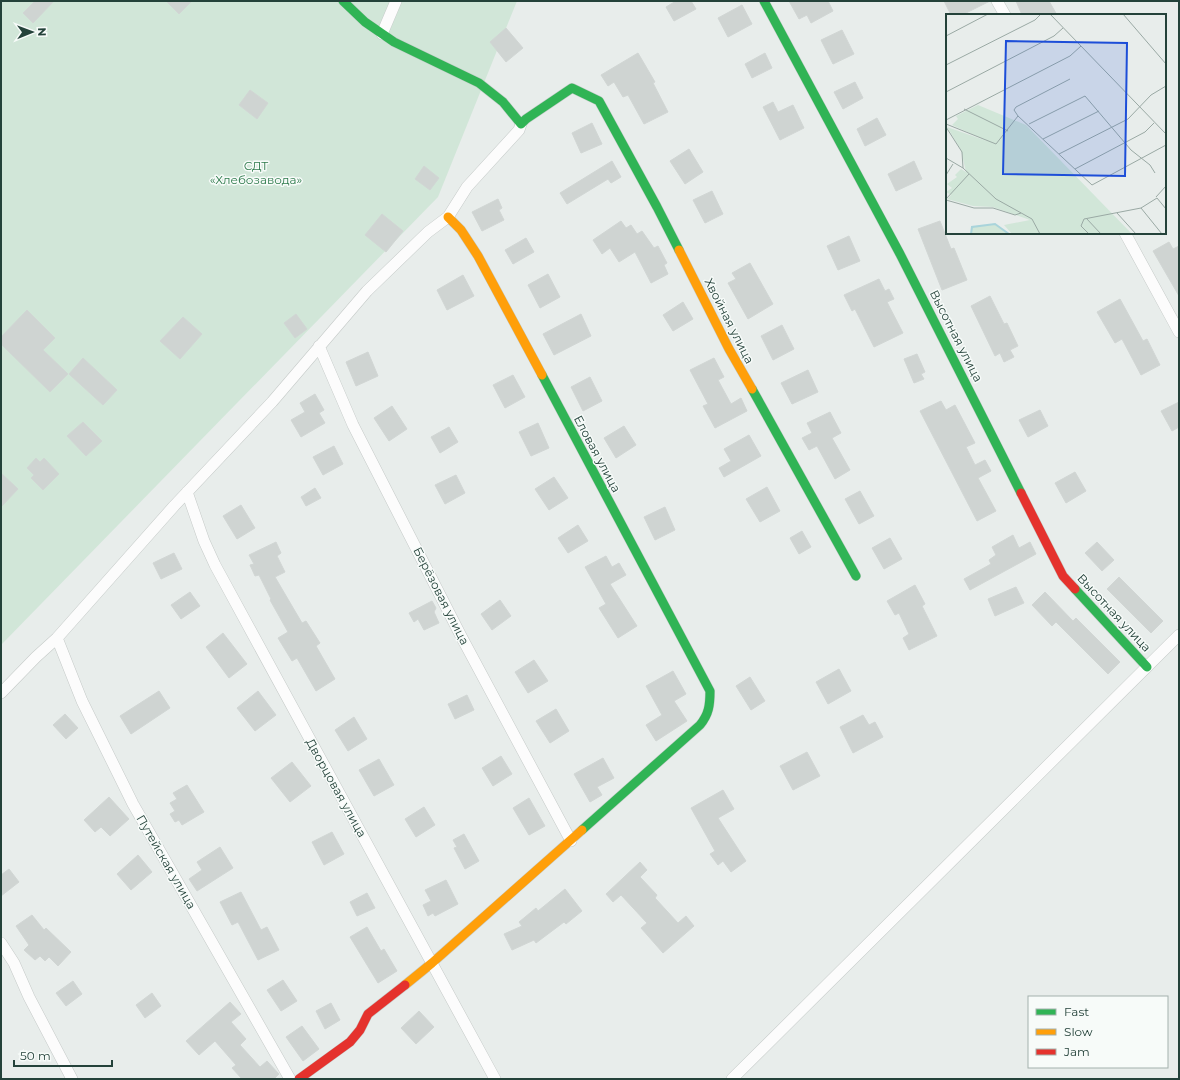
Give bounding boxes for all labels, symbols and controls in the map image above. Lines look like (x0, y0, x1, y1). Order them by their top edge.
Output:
north arrow (12, 12, 52, 52)
inset map (946, 14, 1166, 234)
text: N (35, 27, 49, 36)
park label: СДТ «Хлебозавода» (210, 158, 303, 187)
street label: Хвойная улица (701, 276, 757, 366)
street label: Высотная улица (927, 287, 986, 384)
street label: Еловая улица (571, 413, 624, 495)
street label: Берёзовая улица (410, 544, 473, 647)
street label: Высотная улица (1074, 571, 1154, 655)
street label: Дворцовая улица (303, 736, 370, 840)
street label: Путейская улица (133, 812, 199, 911)
legend (1028, 996, 1168, 1068)
text: Fast (1064, 1004, 1089, 1019)
text: Slow (1064, 1024, 1093, 1039)
scale bar (14, 1042, 112, 1068)
text: Jam (1063, 1044, 1090, 1059)
text: 50 m (20, 1048, 51, 1063)

